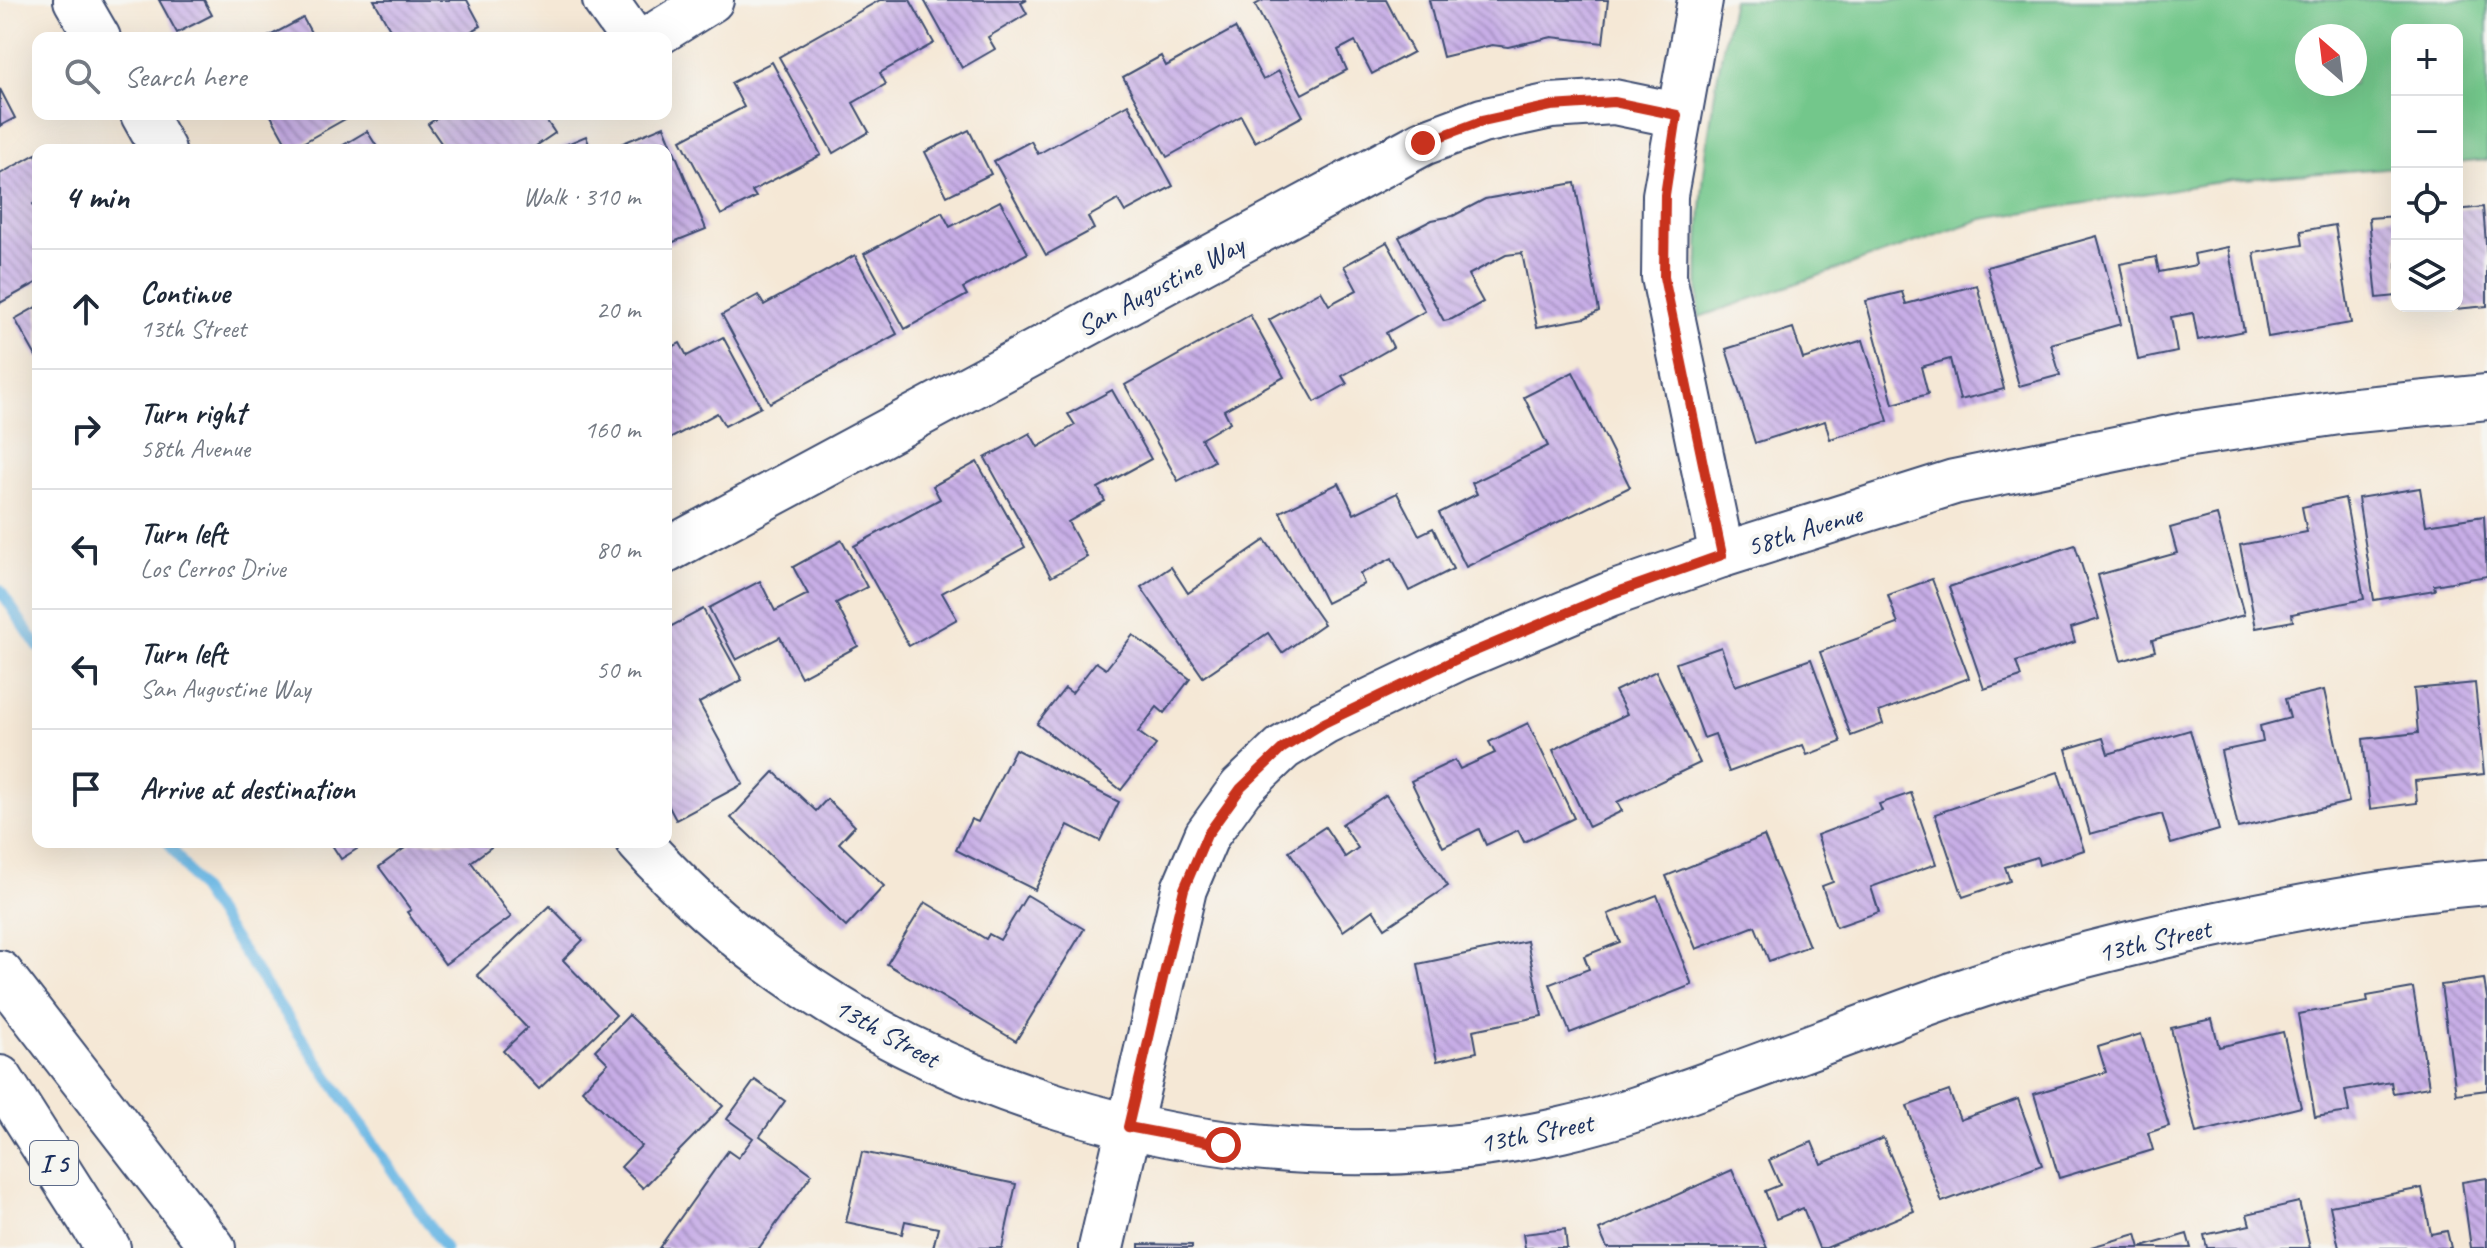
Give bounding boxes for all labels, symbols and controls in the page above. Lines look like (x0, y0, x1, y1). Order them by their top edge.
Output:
north arrow (2295, 24, 2367, 96)
map controls (2391, 24, 2463, 312)
button: + (2391, 24, 2463, 96)
search box (32, 32, 672, 120)
icon: search (60, 54, 104, 98)
text: Search here (124, 57, 246, 95)
button: − (2391, 96, 2463, 168)
route end (1405, 125, 1441, 161)
button: locate (2391, 168, 2463, 240)
text: 4 min (64, 175, 129, 218)
text: Walk · 310 m (523, 180, 640, 213)
street label: San Augustine Way (1071, 226, 1252, 344)
button: layers (2391, 240, 2463, 312)
text: Continue (140, 274, 230, 312)
icon: ahead (64, 287, 108, 331)
text: 20 m (596, 293, 640, 326)
text: 13th Street (140, 312, 246, 345)
text: Turn right (140, 394, 245, 432)
icon: right (64, 407, 108, 451)
text: 160 m (584, 413, 640, 446)
text: 58th Avenue (140, 432, 250, 465)
street label: 58th Avenue (1742, 495, 1868, 564)
text: Turn left (140, 514, 227, 552)
icon: left (64, 527, 108, 571)
text: 80 m (596, 533, 640, 566)
text: Los Cerros Drive (140, 552, 286, 585)
text: Turn left (140, 634, 227, 672)
icon: left (64, 647, 108, 691)
text: 50 m (596, 653, 640, 686)
text: San Augustine Way (140, 672, 310, 705)
icon: arrive (64, 767, 108, 811)
text: Arrive at destination (140, 770, 355, 808)
street label: 13th Street (2094, 910, 2216, 970)
street label: 13th Street (828, 989, 948, 1077)
street label: 13th Street (1477, 1104, 1598, 1161)
route start (1205, 1127, 1241, 1163)
road number: I 5 (30, 1141, 78, 1185)

